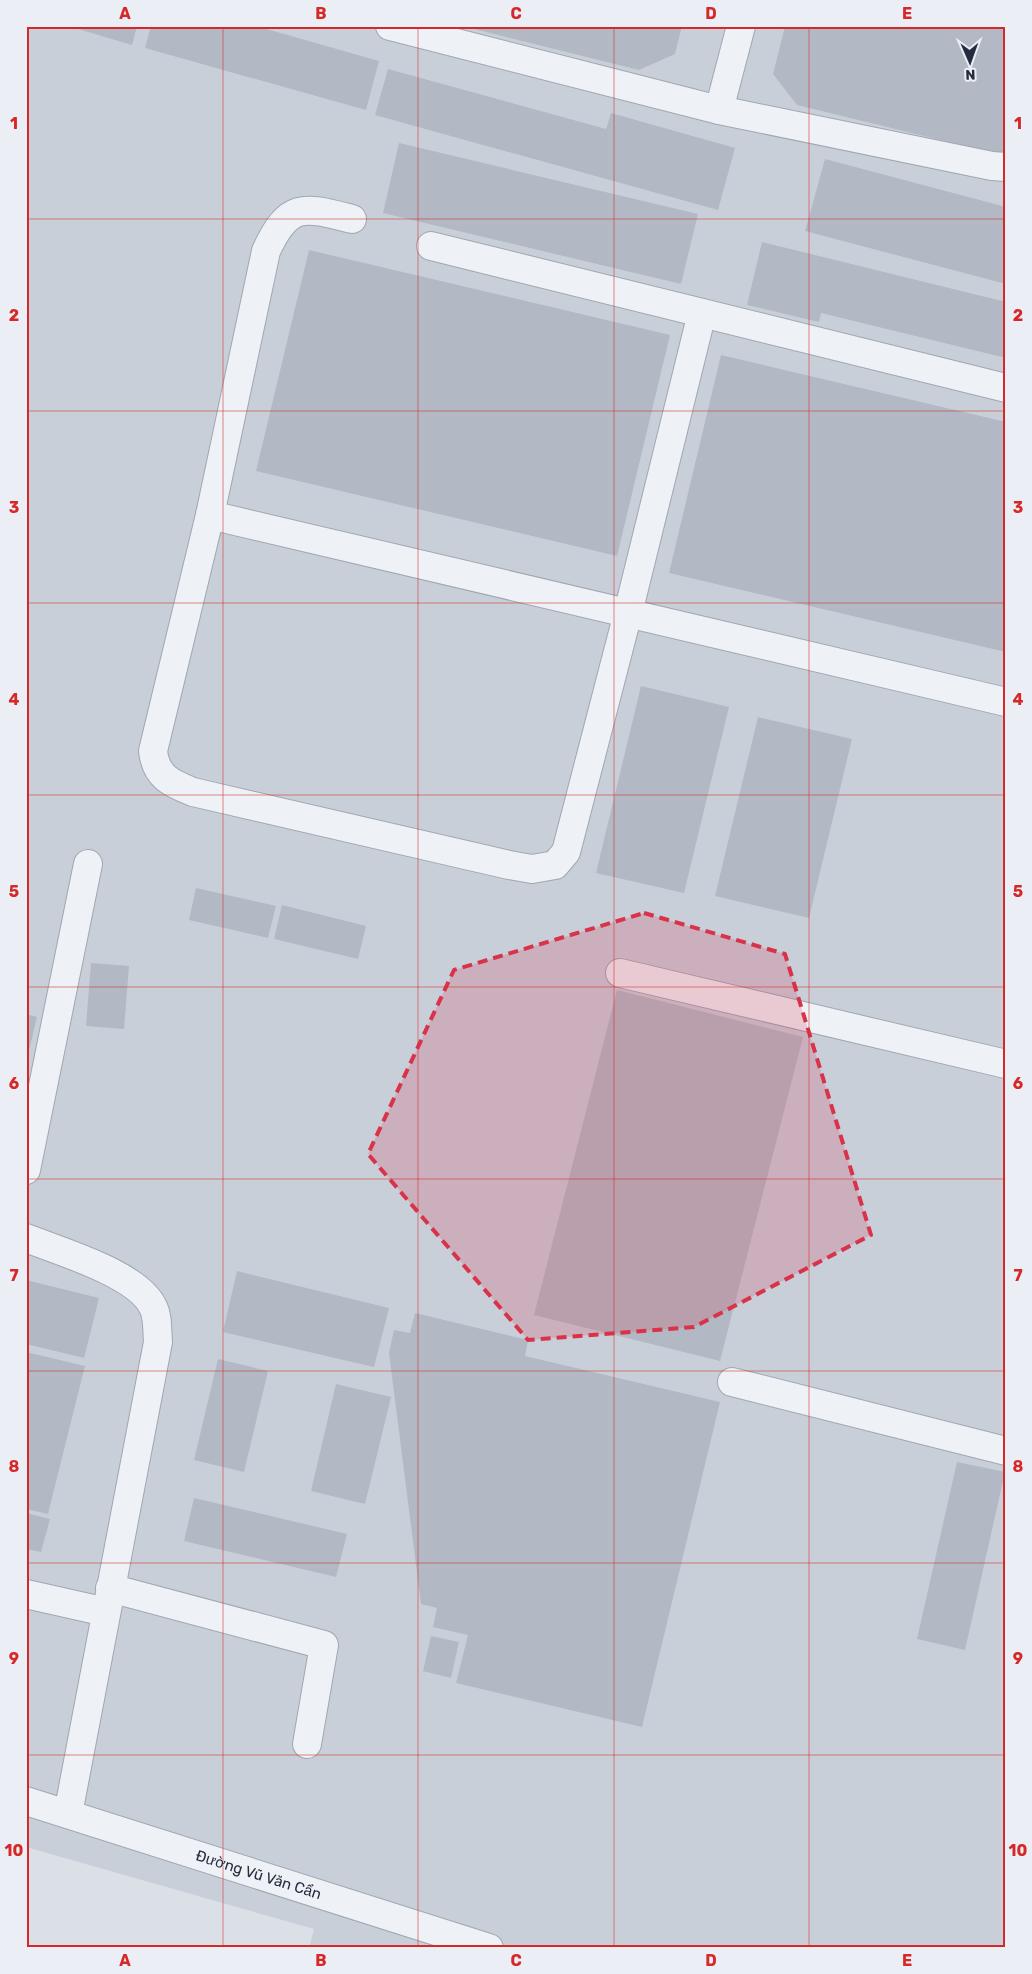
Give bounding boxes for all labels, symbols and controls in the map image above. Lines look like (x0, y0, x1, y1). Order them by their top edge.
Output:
text: A (119, 4, 131, 23)
text: B (315, 4, 327, 23)
text: C (510, 4, 522, 23)
text: D (705, 4, 717, 23)
text: E (902, 4, 912, 23)
north arrow (944, 38, 994, 88)
text: N (965, 66, 976, 83)
text: 1 (10, 114, 18, 133)
text: 1 (1014, 114, 1022, 133)
text: 2 (9, 306, 19, 325)
text: 2 (1013, 306, 1023, 325)
text: 3 (9, 498, 19, 517)
text: 3 (1013, 498, 1023, 517)
text: 4 (9, 690, 20, 709)
text: 4 (1013, 690, 1024, 709)
text: 5 (9, 882, 19, 901)
text: 5 (1013, 882, 1023, 901)
text: 6 (9, 1074, 19, 1093)
text: 6 (1013, 1074, 1023, 1093)
text: 7 (9, 1266, 19, 1285)
text: 7 (1013, 1266, 1023, 1285)
text: 8 (9, 1457, 20, 1476)
text: 8 (1013, 1457, 1024, 1476)
text: 9 (9, 1649, 19, 1668)
text: 9 (1013, 1649, 1023, 1668)
text: 10 (5, 1841, 24, 1860)
text: 10 (1009, 1841, 1028, 1860)
street label: Đường Vũ Văn Cẩn (193, 1846, 324, 1903)
text: A (119, 1951, 131, 1970)
text: B (315, 1951, 327, 1970)
text: C (510, 1951, 522, 1970)
text: D (705, 1951, 717, 1970)
text: E (902, 1951, 912, 1970)

